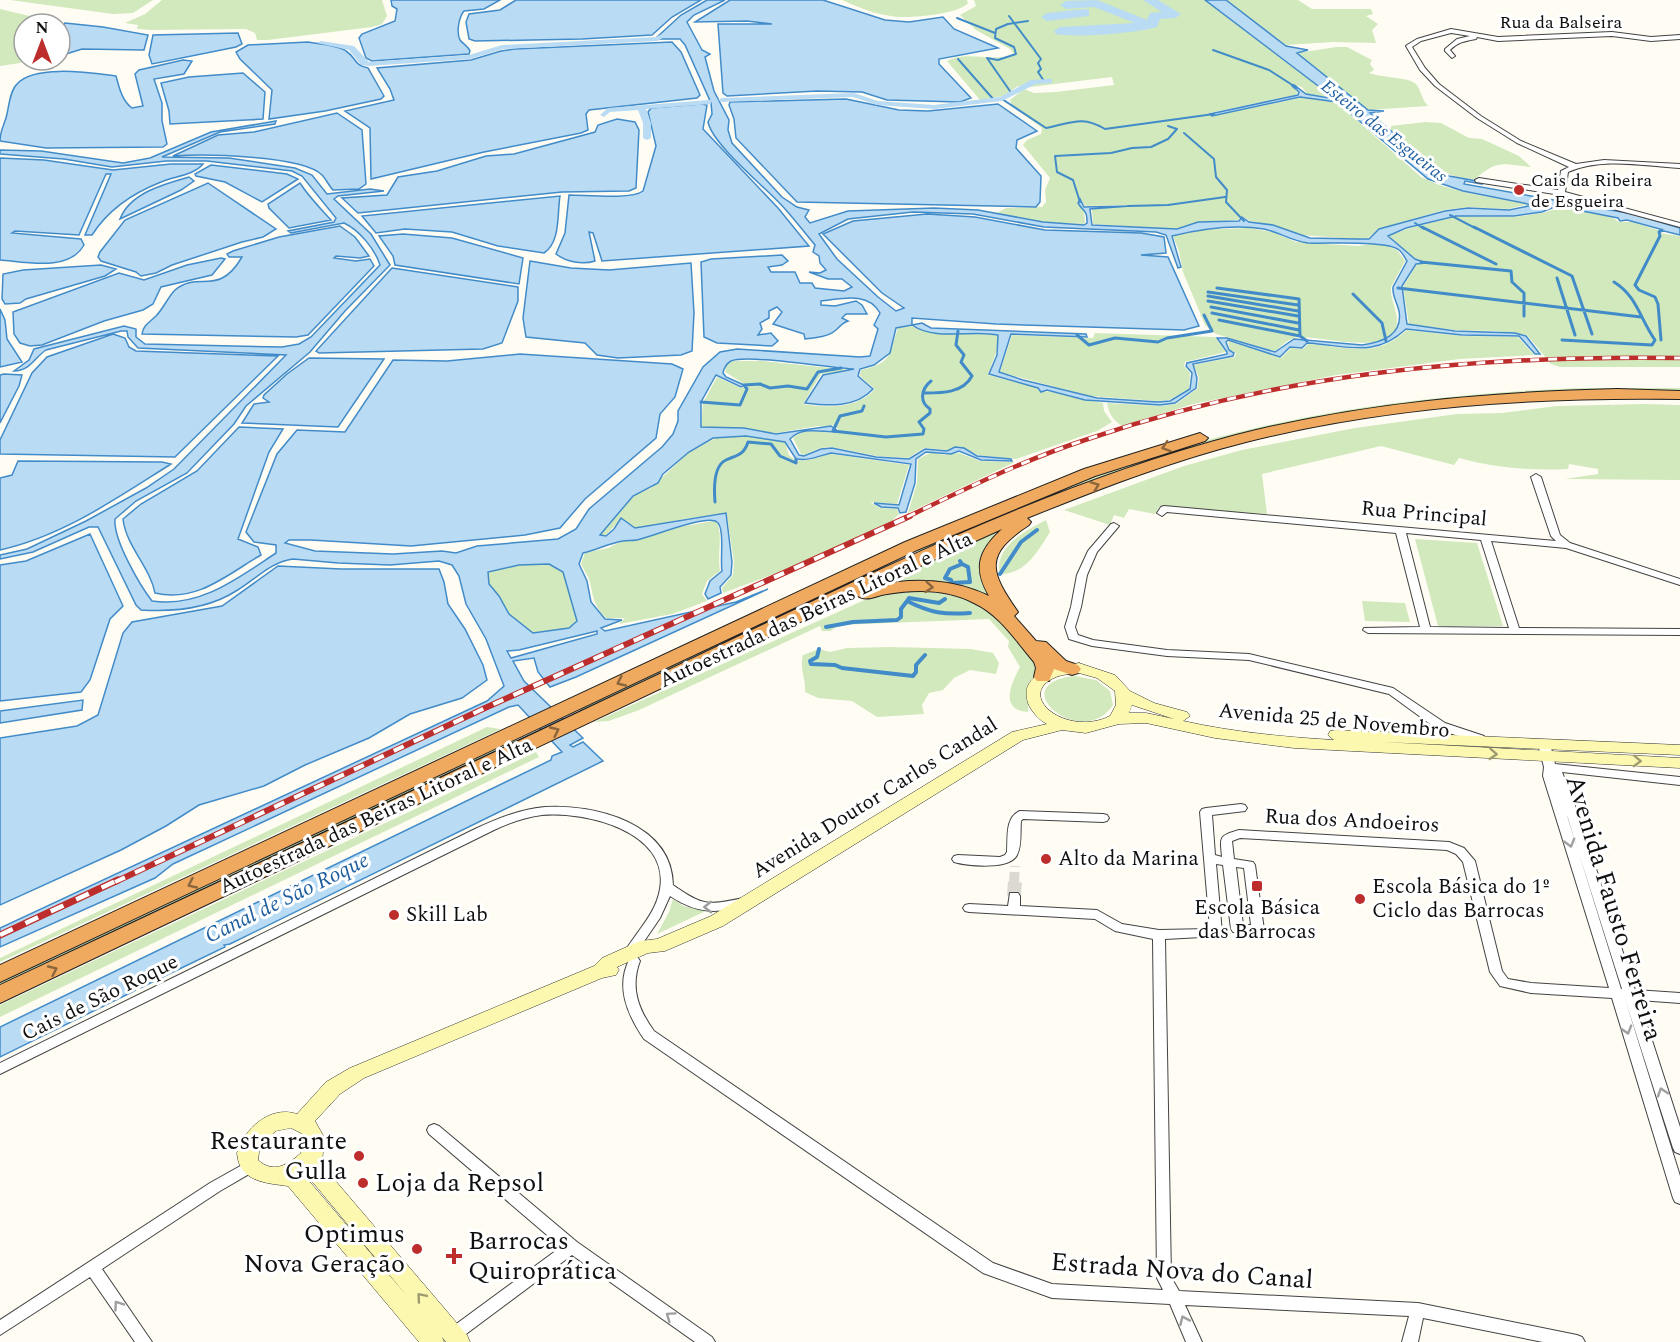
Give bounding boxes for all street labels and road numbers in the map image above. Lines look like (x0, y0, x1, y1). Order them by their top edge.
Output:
street label: Rua da Balseira (1500, 9, 1623, 36)
street label: Rua Principal (1360, 493, 1488, 535)
street label: Autoestrada das Beiras Litoral e Alta (654, 523, 979, 697)
street label: Avenida 25 de Novembro (1217, 695, 1451, 747)
street label: Avenida Doutor Carlos Candal (746, 709, 1004, 887)
street label: Autoestrada das Beiras Litoral e Alta (214, 729, 539, 903)
street label: Avenida Fausto Ferreira (1554, 770, 1674, 1046)
street label: Rua dos Andoeiros (1264, 800, 1440, 842)
street label: Cais de São Roque (16, 946, 184, 1050)
street label: Estrada Nova do Canal (1050, 1242, 1314, 1300)

